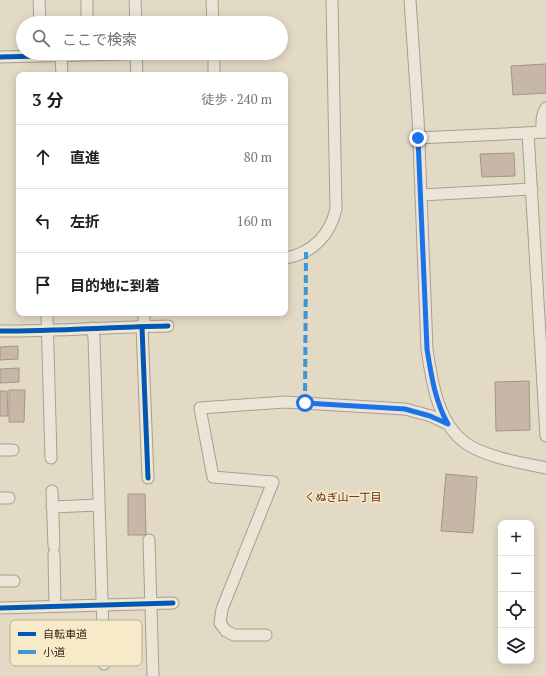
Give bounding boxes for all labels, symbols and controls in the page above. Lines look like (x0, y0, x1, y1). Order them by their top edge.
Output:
search box (16, 16, 288, 60)
icon: search (30, 27, 52, 49)
text: ここで検索 (62, 29, 137, 49)
text: 3 分 (32, 88, 63, 111)
text: 徒歩 · 240 m (201, 90, 272, 108)
route end (409, 129, 427, 147)
icon: ahead (32, 146, 54, 168)
text: 直進 (70, 147, 100, 167)
text: 80 m (244, 148, 272, 166)
icon: left (32, 210, 54, 232)
text: 左折 (70, 211, 100, 231)
text: 160 m (237, 212, 272, 230)
icon: arrive (32, 274, 54, 296)
text: 目的地に到着 (70, 275, 160, 295)
route start (296, 394, 314, 412)
district label: くぬぎ山一丁目 (305, 490, 381, 504)
map controls (498, 520, 534, 664)
button: + (498, 520, 534, 556)
button: − (498, 556, 534, 592)
button: locate (498, 592, 534, 628)
legend (10, 620, 142, 666)
text: 自転車道 (43, 627, 87, 641)
button: layers (498, 628, 534, 664)
text: 小道 (43, 645, 65, 659)

